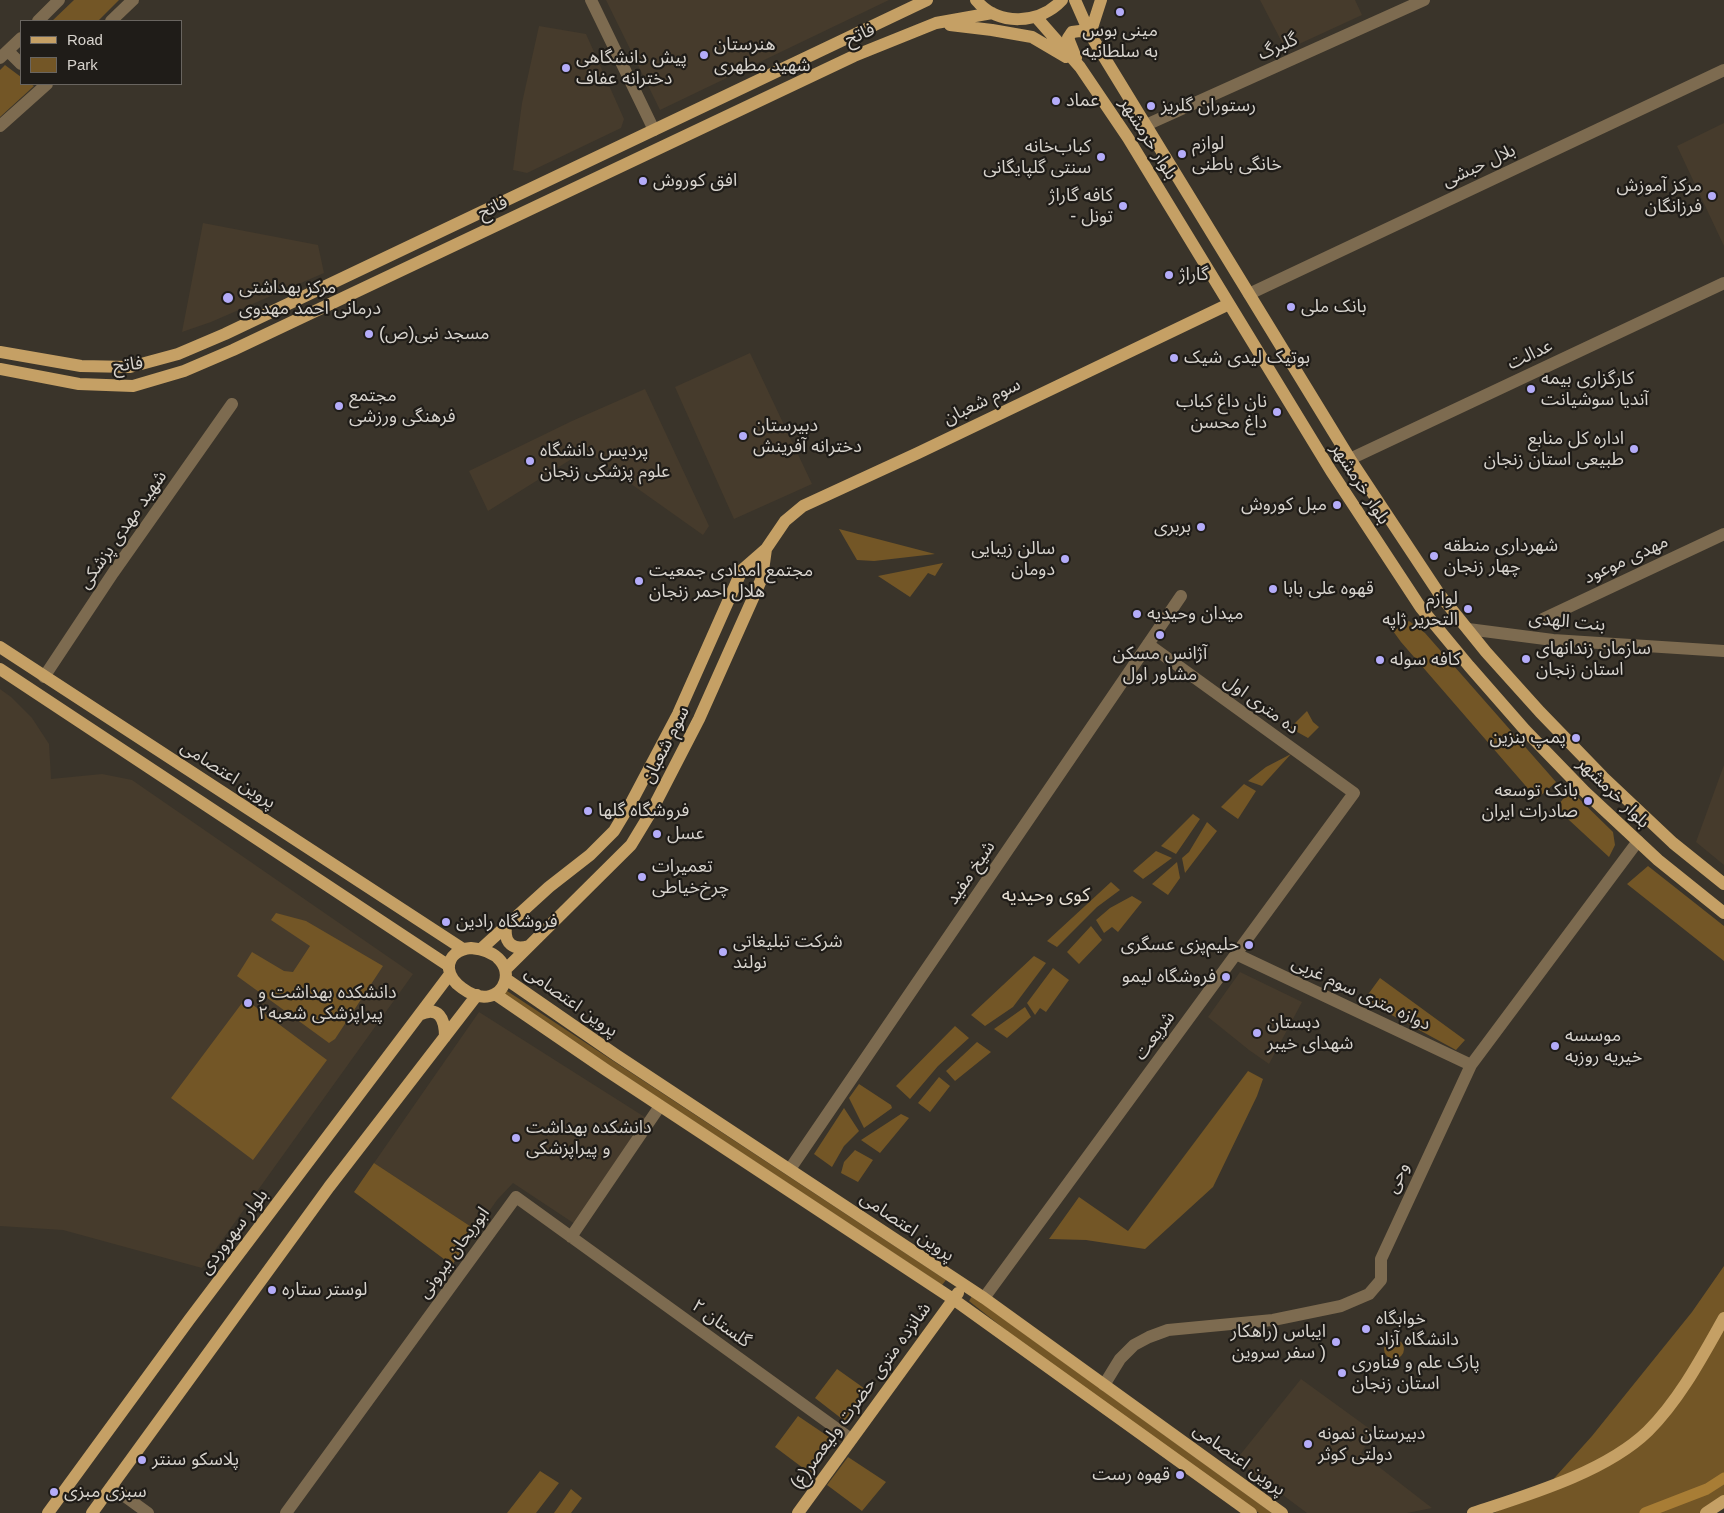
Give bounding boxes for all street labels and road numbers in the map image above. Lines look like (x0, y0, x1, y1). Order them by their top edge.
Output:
street label: فاتح (842, 19, 878, 51)
street label: گلبرگ (1255, 29, 1301, 65)
street label: بلوار خرمشهر (1114, 94, 1182, 184)
street label: بلال حبشی (1439, 140, 1519, 192)
street label: فاتح (475, 192, 511, 224)
street label: عدالت (1504, 335, 1556, 375)
street label: فاتح (112, 353, 144, 377)
street label: سوم شعبان (940, 374, 1024, 430)
street label: بلوار خرمشهر (1326, 439, 1394, 529)
street label: شهید مهدی پزشکی (74, 467, 172, 593)
street label: مهدی موعود (1580, 531, 1672, 589)
street label: بنت الهدی (1528, 608, 1606, 636)
street label: ده متری اول (1219, 670, 1303, 740)
street label: سوم شعبان (637, 703, 695, 787)
street label: پروین اعتصامی (176, 736, 280, 814)
street label: بلوار خرمشهر (1572, 753, 1654, 833)
street label: شیخ مفید (942, 837, 1000, 909)
street label: دوازه متری سوم غربی (1288, 952, 1434, 1036)
street label: پروین اعتصامی (520, 962, 622, 1042)
street label: شریعت (1130, 1007, 1180, 1065)
street label: وحی (1381, 1159, 1415, 1197)
street label: بلوار سهروردی (195, 1185, 273, 1279)
street label: پروین اعتصامی (856, 1188, 958, 1266)
street label: ابوریحان بیرونی (414, 1203, 494, 1303)
street label: گلستان ۲ (687, 1295, 755, 1353)
street label: شانزده متری حضرت ولیعصر(ع) (786, 1298, 936, 1494)
street label: پروین اعتصامی (1189, 1419, 1289, 1501)

